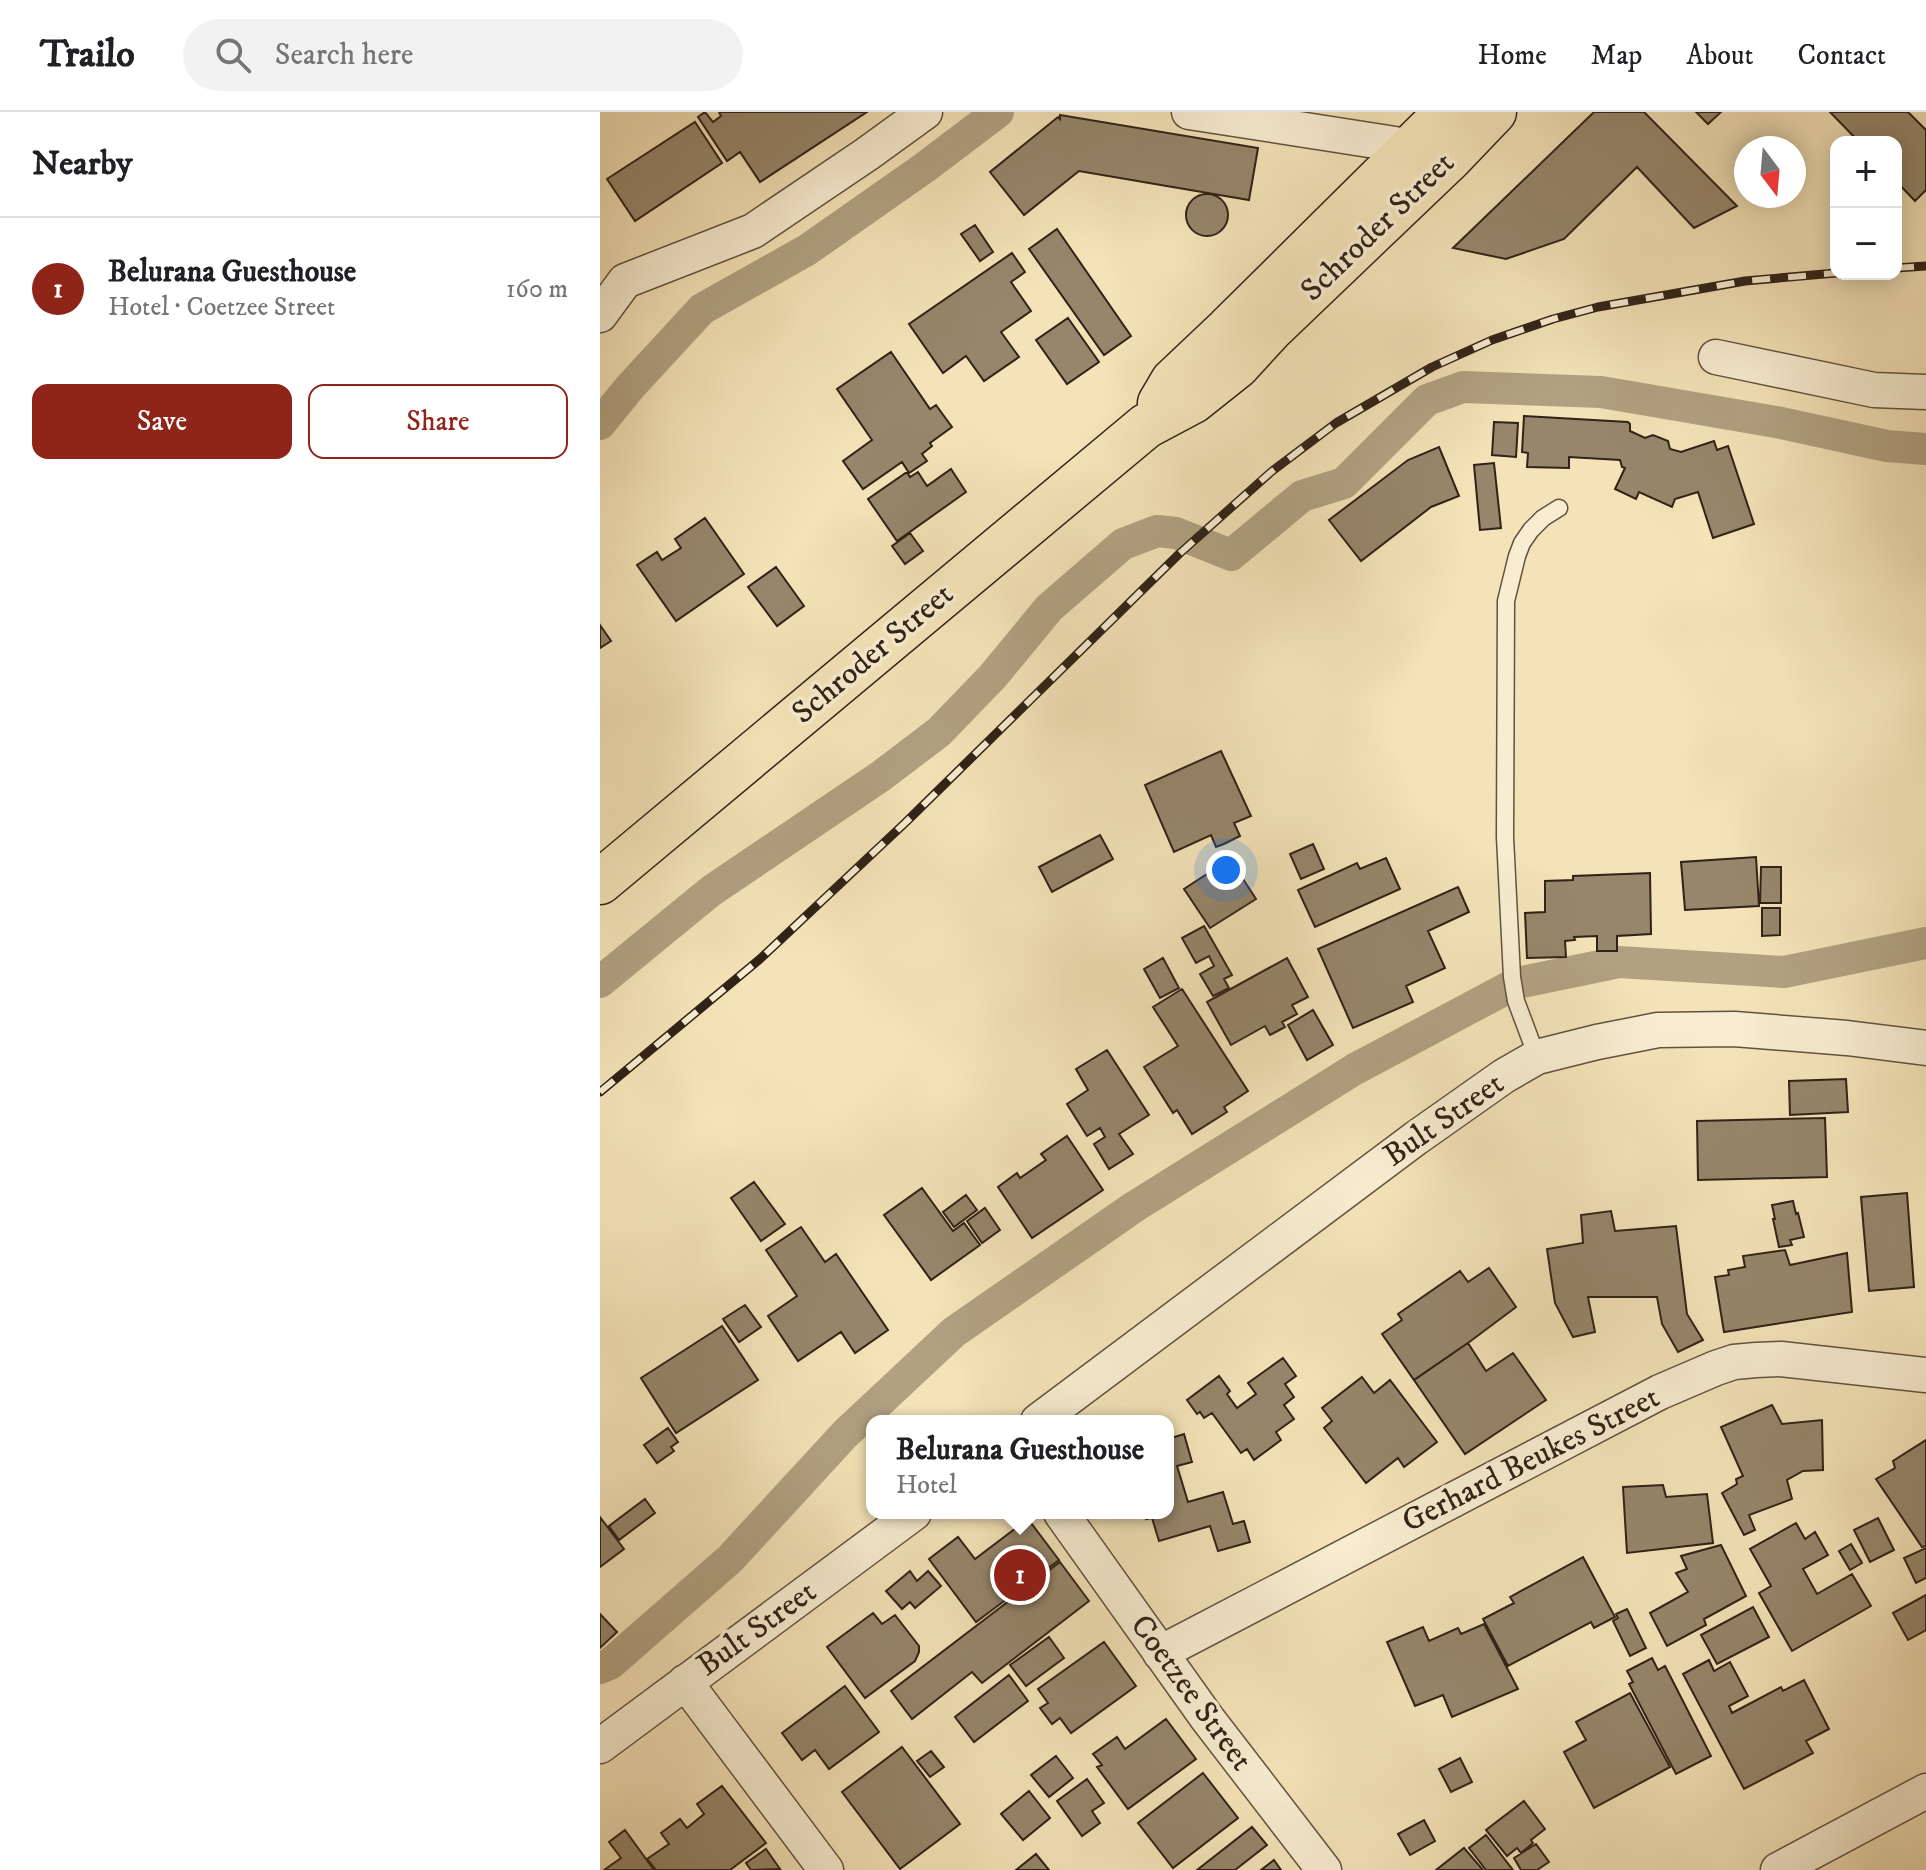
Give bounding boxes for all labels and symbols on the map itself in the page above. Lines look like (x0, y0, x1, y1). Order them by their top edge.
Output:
north arrow (1734, 136, 1806, 208)
street label: Schroder Street (1293, 144, 1463, 310)
street label: Schroder Street (784, 575, 962, 733)
your location (1206, 850, 1246, 890)
street label: Bult Street (1376, 1064, 1512, 1176)
street label: Gerhard Beukes Street (1396, 1378, 1666, 1542)
pin: 1 (994, 1545, 1046, 1605)
street label: Bult Street (689, 1572, 825, 1686)
street label: Coetzee Street (1121, 1607, 1261, 1779)

